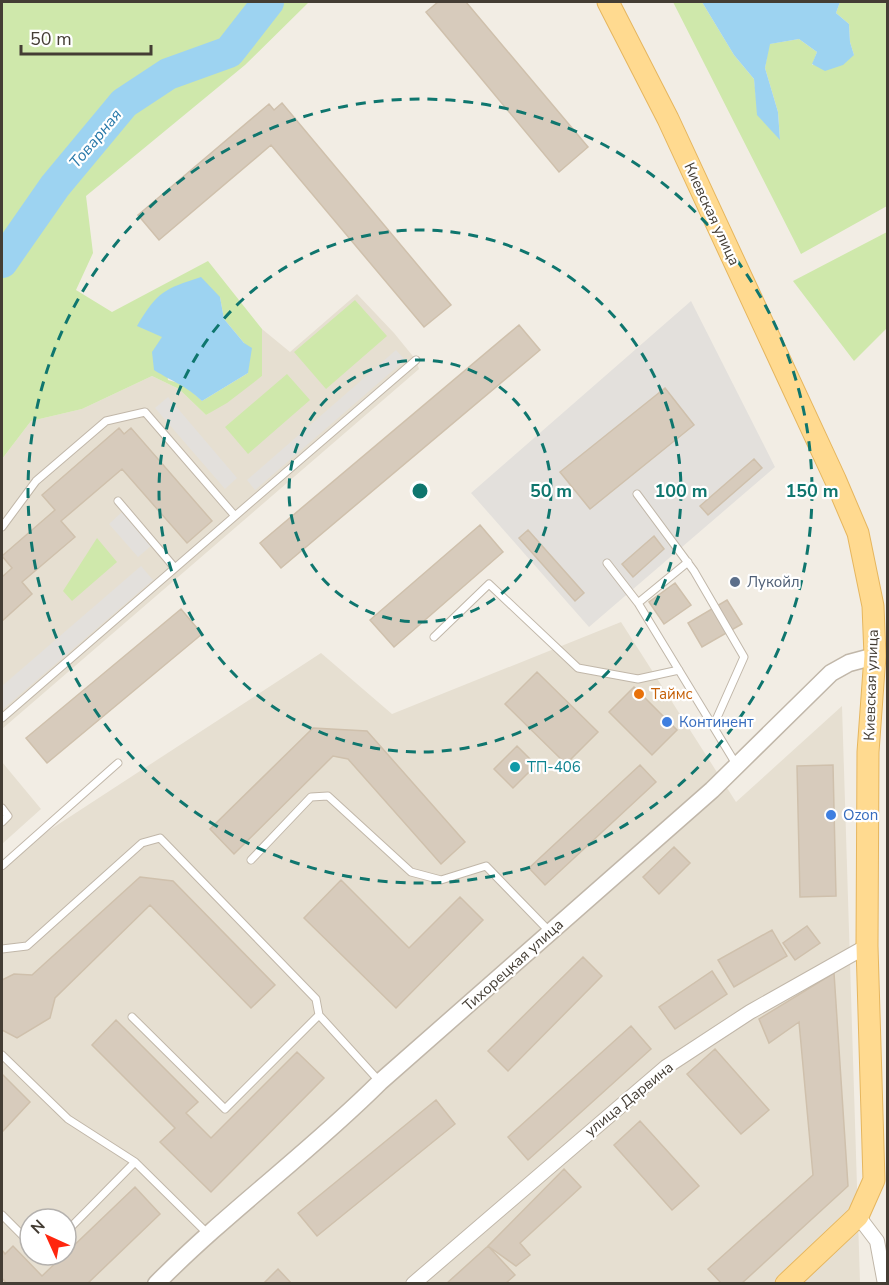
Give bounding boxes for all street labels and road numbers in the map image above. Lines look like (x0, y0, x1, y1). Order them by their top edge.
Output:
street label: Киевская улица (679, 159, 745, 269)
street label: Киевская улица (859, 629, 883, 741)
street label: Тихорецкая улица (458, 914, 568, 1016)
street label: улица Дарвина (581, 1057, 677, 1141)

